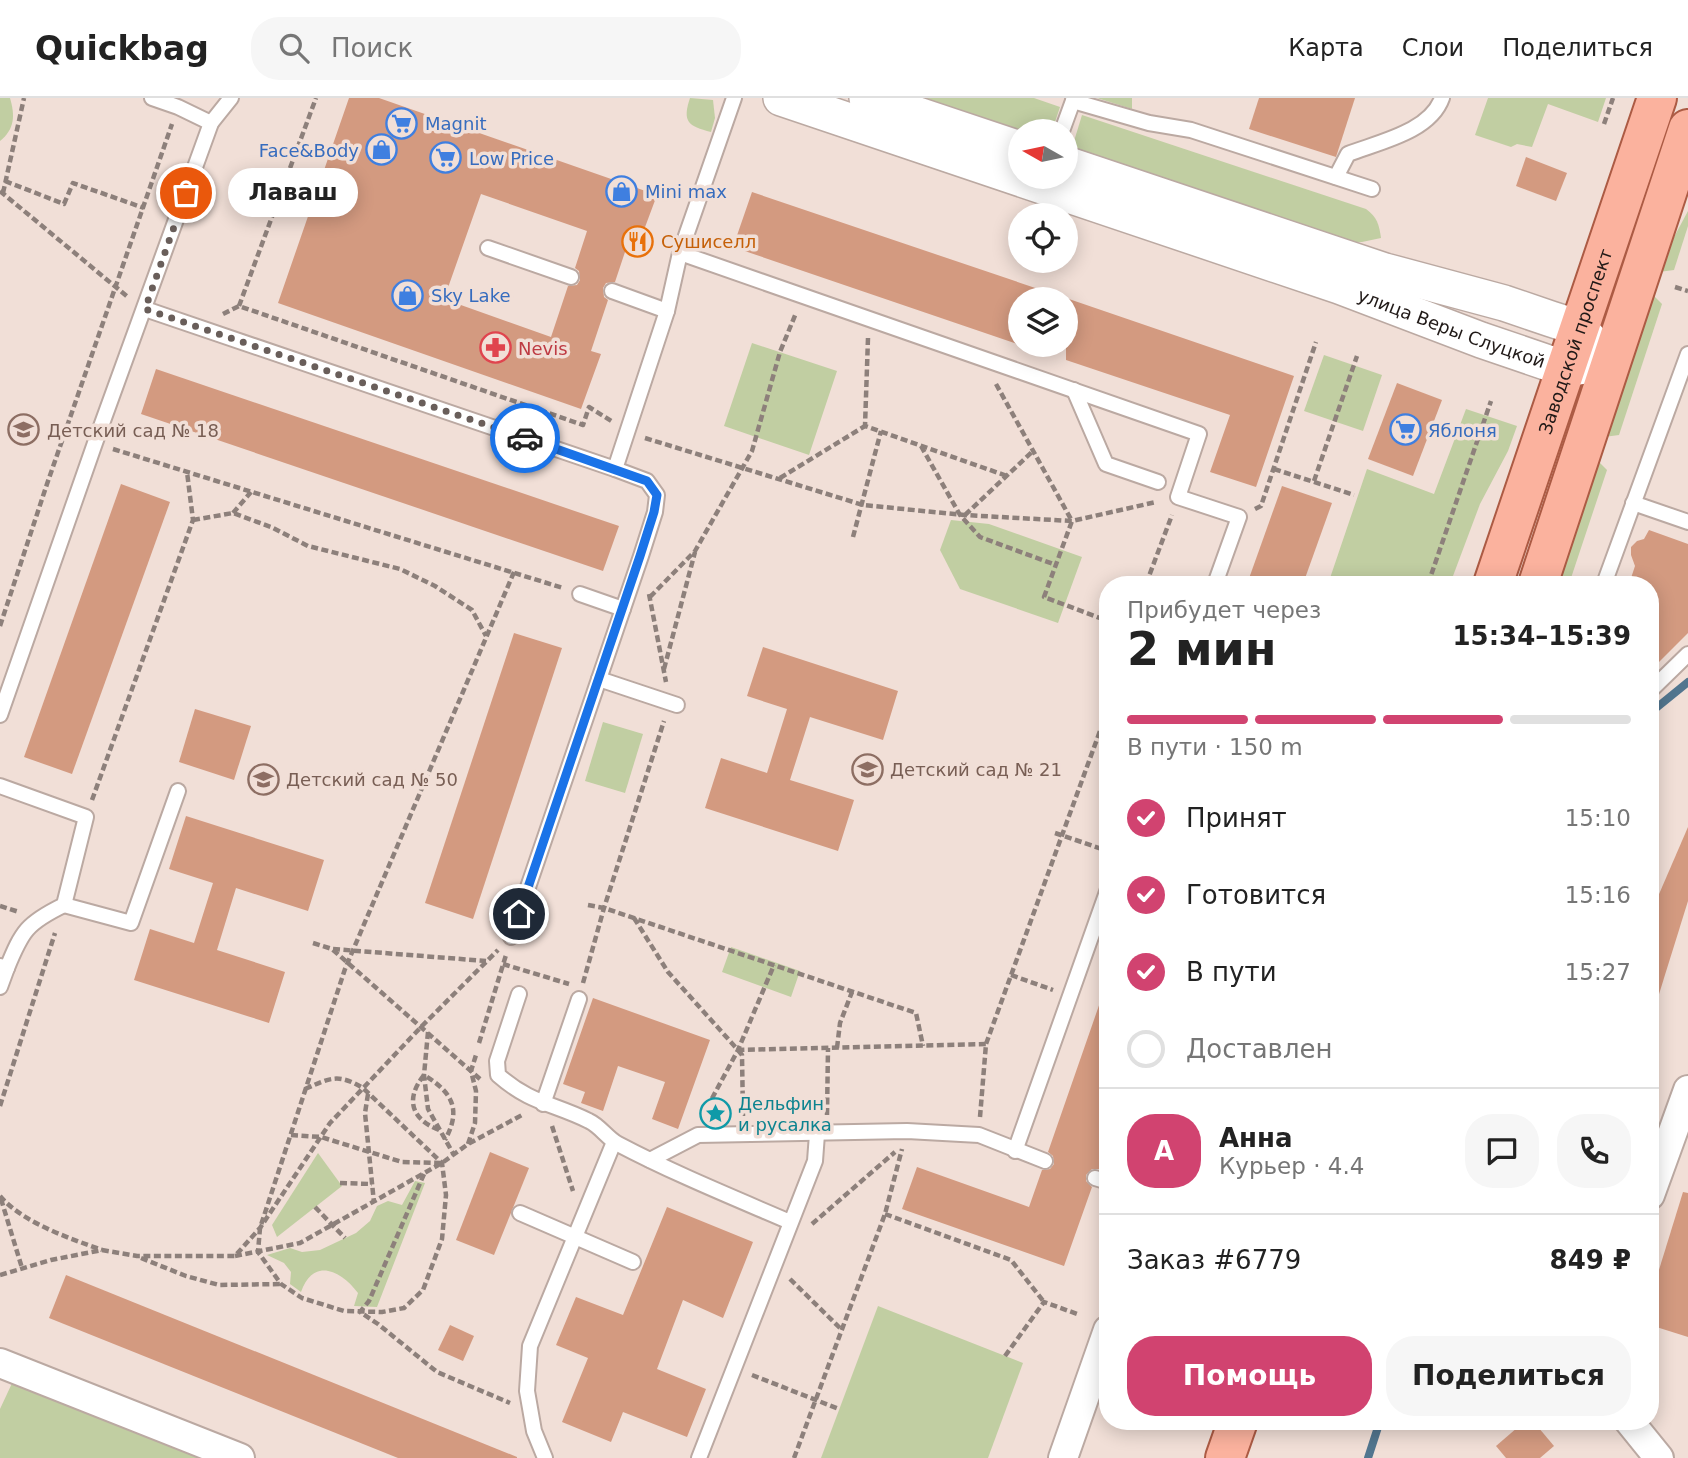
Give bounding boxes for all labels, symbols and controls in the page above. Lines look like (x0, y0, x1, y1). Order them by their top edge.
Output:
search box (251, 17, 741, 80)
text: Quickbag (35, 29, 209, 68)
icon: search (275, 29, 313, 67)
text: Поиск (331, 33, 413, 63)
text: Карта (1288, 34, 1364, 62)
text: Слои (1402, 34, 1464, 62)
text: Поделиться (1502, 34, 1653, 62)
supermarket icon: Magnit (385, 106, 419, 140)
place label: Magnit (425, 113, 486, 134)
north arrow (1008, 119, 1078, 189)
map controls (1008, 119, 1078, 357)
shop icon: Face&Body (365, 133, 399, 167)
place label: Face&Body (259, 140, 359, 161)
supermarket icon: Low Price (429, 141, 463, 175)
place label: Low Price (469, 148, 554, 169)
pin (156, 163, 216, 223)
callout: Лаваш (228, 168, 358, 217)
icon: bag (167, 174, 205, 212)
shop icon: Mini max (605, 174, 639, 208)
text: Лаваш (248, 179, 338, 205)
place label: Mini max (645, 181, 727, 202)
button: locate (1008, 203, 1078, 273)
restaurant icon: Сушиселл (621, 224, 655, 258)
place label: Сушиселл (661, 231, 756, 252)
street label: Заводской проспект (1534, 246, 1616, 437)
shop icon: Sky Lake (391, 278, 425, 312)
street label: улица Веры Слуцкой (1355, 284, 1548, 372)
place label: Sky Lake (431, 285, 511, 306)
button: layers (1008, 287, 1078, 357)
pharmacy icon: Nevis (478, 331, 512, 365)
place label: Nevis (518, 338, 568, 359)
courier (490, 403, 560, 473)
school or university icon: Детский сад № 18 (7, 413, 41, 447)
supermarket icon: Яблоня (1388, 413, 1422, 447)
icon: car (506, 419, 544, 457)
place label: Детский сад № 18 (47, 420, 219, 441)
place label: Яблоня (1428, 420, 1497, 441)
text: Прибудет через (1127, 597, 1321, 623)
text: 15:34–15:39 (1452, 621, 1631, 651)
text: 2 мин (1127, 622, 1277, 676)
text: В пути · 150 m (1127, 734, 1303, 760)
school or university icon: Детский сад № 21 (850, 752, 884, 786)
place label: Детский сад № 21 (890, 759, 1062, 780)
school or university icon: Детский сад № 50 (246, 762, 280, 796)
place label: Детский сад № 50 (286, 769, 458, 790)
icon: check (1127, 799, 1165, 837)
text: Принят (1186, 803, 1287, 833)
text: 15:10 (1565, 805, 1631, 831)
icon: check (1127, 876, 1165, 914)
text: Готовится (1186, 880, 1326, 910)
text: 15:16 (1565, 882, 1631, 908)
pin (489, 884, 549, 944)
icon: home (500, 895, 538, 933)
icon: check (1127, 953, 1165, 991)
text: В пути (1186, 957, 1277, 987)
text: 15:27 (1565, 959, 1631, 985)
text: Доставлен (1186, 1034, 1333, 1064)
place label: Дельфин и русалка (738, 1093, 832, 1135)
place icon: Дельфин и русалка (698, 1096, 732, 1130)
button: chat (1465, 1114, 1539, 1188)
button: phone (1557, 1114, 1631, 1188)
text: Анна (1219, 1123, 1293, 1153)
text: А (1154, 1136, 1174, 1166)
text: Курьер · 4.4 (1219, 1153, 1364, 1179)
text: Заказ #6779 (1127, 1245, 1301, 1275)
text: 849 ₽ (1550, 1245, 1631, 1275)
button: Помощь (1127, 1336, 1372, 1416)
button: Поделиться (1386, 1336, 1631, 1416)

